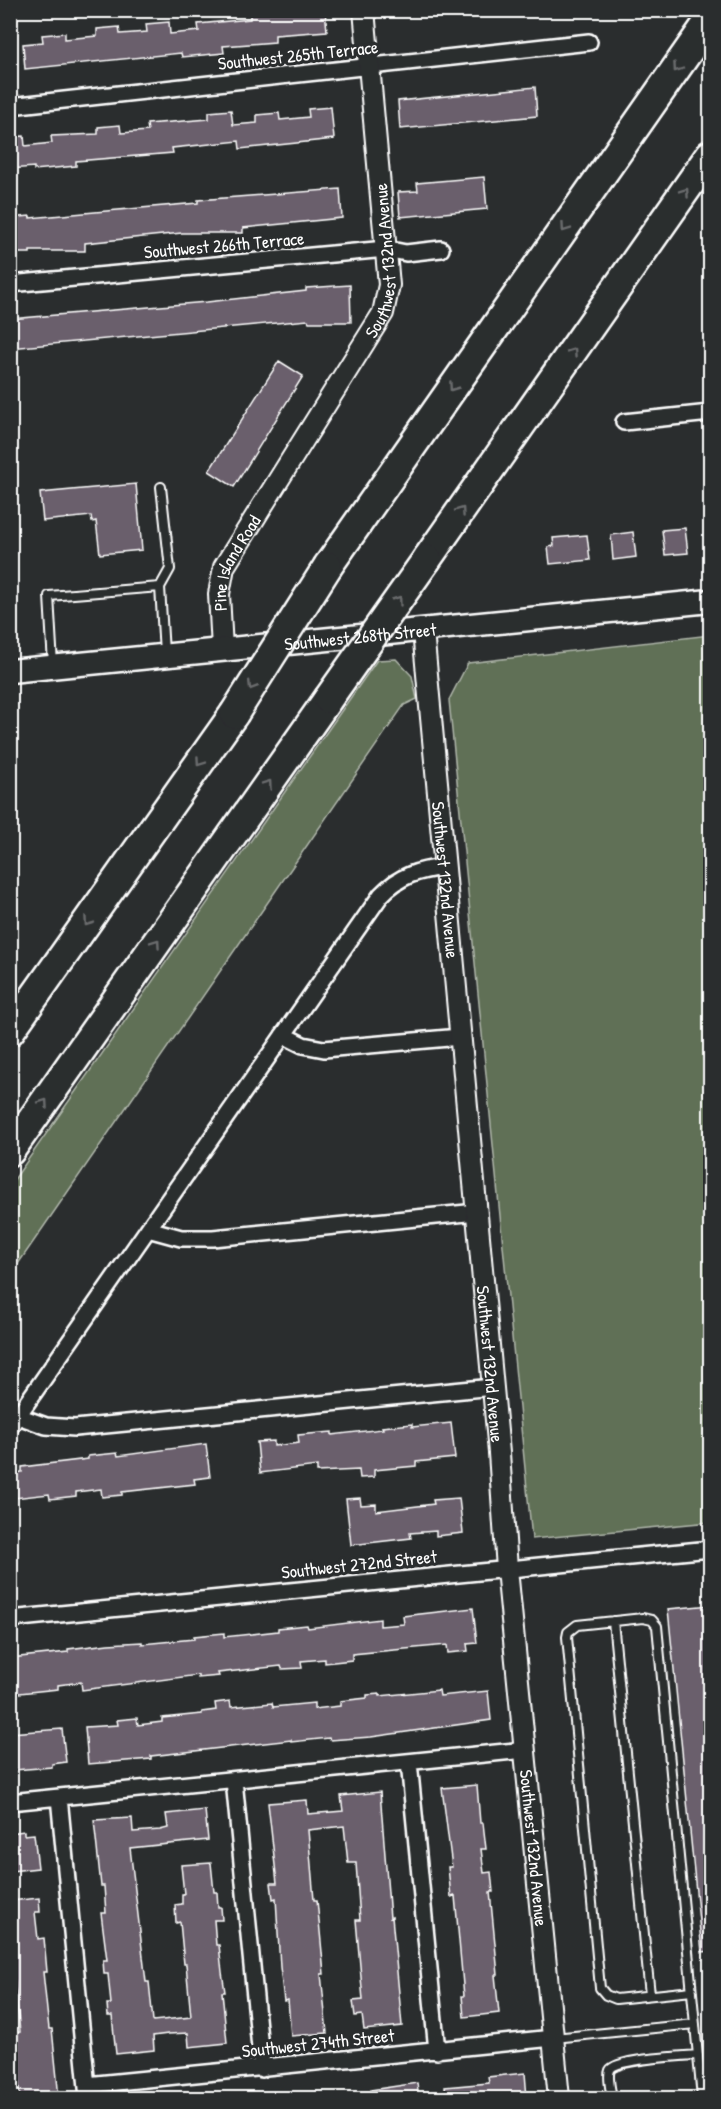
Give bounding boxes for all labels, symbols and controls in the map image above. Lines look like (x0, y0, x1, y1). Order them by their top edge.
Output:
street label: Southwest 265th Terrace (217, 34, 379, 76)
one-way arrow (673, 62, 684, 73)
street label: Southwest 132nd Avenue (358, 182, 402, 342)
one-way arrow (678, 188, 689, 199)
one-way arrow (561, 221, 572, 232)
street label: Southwest 266th Terrace (143, 226, 305, 264)
one-way arrow (566, 347, 577, 358)
one-way arrow (449, 381, 460, 392)
one-way arrow (454, 507, 465, 518)
street label: Pine Island Road (206, 510, 266, 612)
one-way arrow (391, 596, 402, 607)
street label: Southwest 268th Street (283, 616, 438, 656)
one-way arrow (247, 680, 259, 690)
one-way arrow (196, 756, 207, 767)
one-way arrow (261, 779, 272, 790)
street label: Southwest 132nd Avenue (426, 800, 466, 959)
one-way arrow (84, 915, 95, 926)
one-way arrow (149, 939, 160, 950)
one-way arrow (37, 1099, 48, 1110)
street label: Southwest 132nd Avenue (471, 1284, 510, 1443)
street label: Southwest 272nd Street (280, 1543, 439, 1585)
street label: Southwest 132nd Avenue (514, 1768, 555, 1927)
street label: Southwest 274th Street (241, 2022, 396, 2063)

